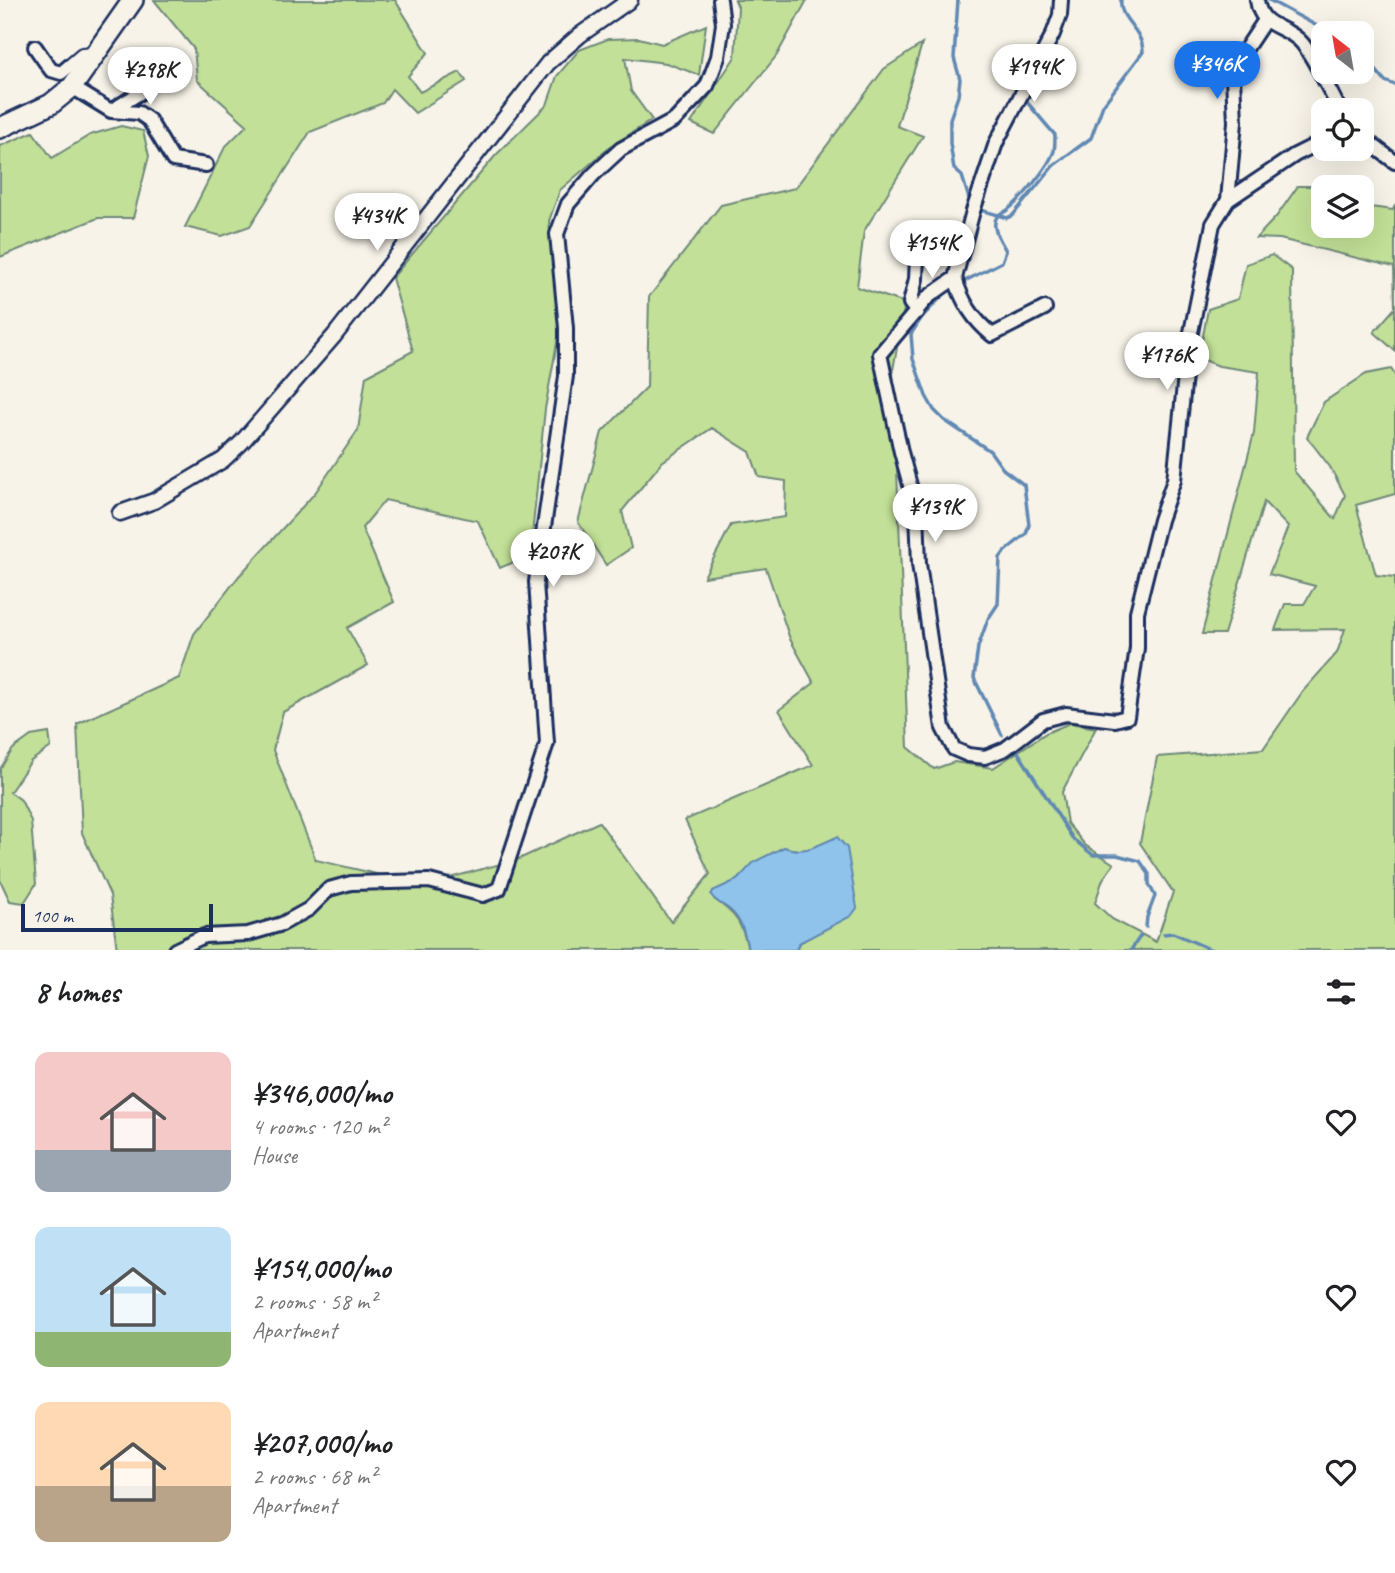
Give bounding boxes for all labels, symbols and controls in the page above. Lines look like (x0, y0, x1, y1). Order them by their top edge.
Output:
north arrow (1311, 21, 1374, 84)
map controls (1311, 21, 1374, 238)
pin: ¥346K (1168, 42, 1266, 101)
pin: ¥194K (985, 44, 1083, 104)
pin: ¥298K (101, 48, 199, 107)
text: ¥346K (1190, 49, 1244, 78)
text: ¥194K (1008, 52, 1060, 81)
text: ¥298K (124, 55, 176, 84)
button: locate (1311, 98, 1374, 161)
button: layers (1311, 175, 1374, 238)
pin: ¥434K (328, 194, 426, 253)
text: ¥434K (350, 201, 404, 230)
pin: ¥154K (883, 220, 981, 280)
text: ¥154K (906, 228, 958, 257)
pin: ¥176K (1118, 332, 1216, 392)
text: ¥176K (1140, 340, 1194, 369)
pin: ¥139K (886, 484, 984, 544)
text: ¥139K (909, 492, 961, 521)
pin: ¥207K (504, 530, 602, 589)
text: ¥207K (527, 537, 580, 566)
scale bar (21, 901, 214, 933)
text: 100 m (32, 904, 73, 928)
text: 8 homes (35, 973, 120, 1011)
icon: filters (1322, 973, 1360, 1011)
text: ¥346,000/mo (252, 1074, 392, 1112)
icon: home (91, 1080, 175, 1164)
icon: heart (1322, 1103, 1360, 1141)
text: 4 rooms · 120 m² (252, 1112, 387, 1141)
text: House (252, 1141, 297, 1170)
text: ¥154,000/mo (252, 1249, 390, 1287)
icon: home (91, 1255, 175, 1339)
icon: heart (1322, 1278, 1360, 1316)
text: 2 rooms · 58 m² (252, 1287, 376, 1316)
text: Apartment (252, 1316, 337, 1345)
text: ¥207,000/mo (252, 1424, 391, 1462)
icon: home (91, 1430, 175, 1514)
icon: heart (1322, 1453, 1360, 1491)
text: 2 rooms · 68 m² (252, 1462, 376, 1491)
text: Apartment (252, 1491, 337, 1520)

